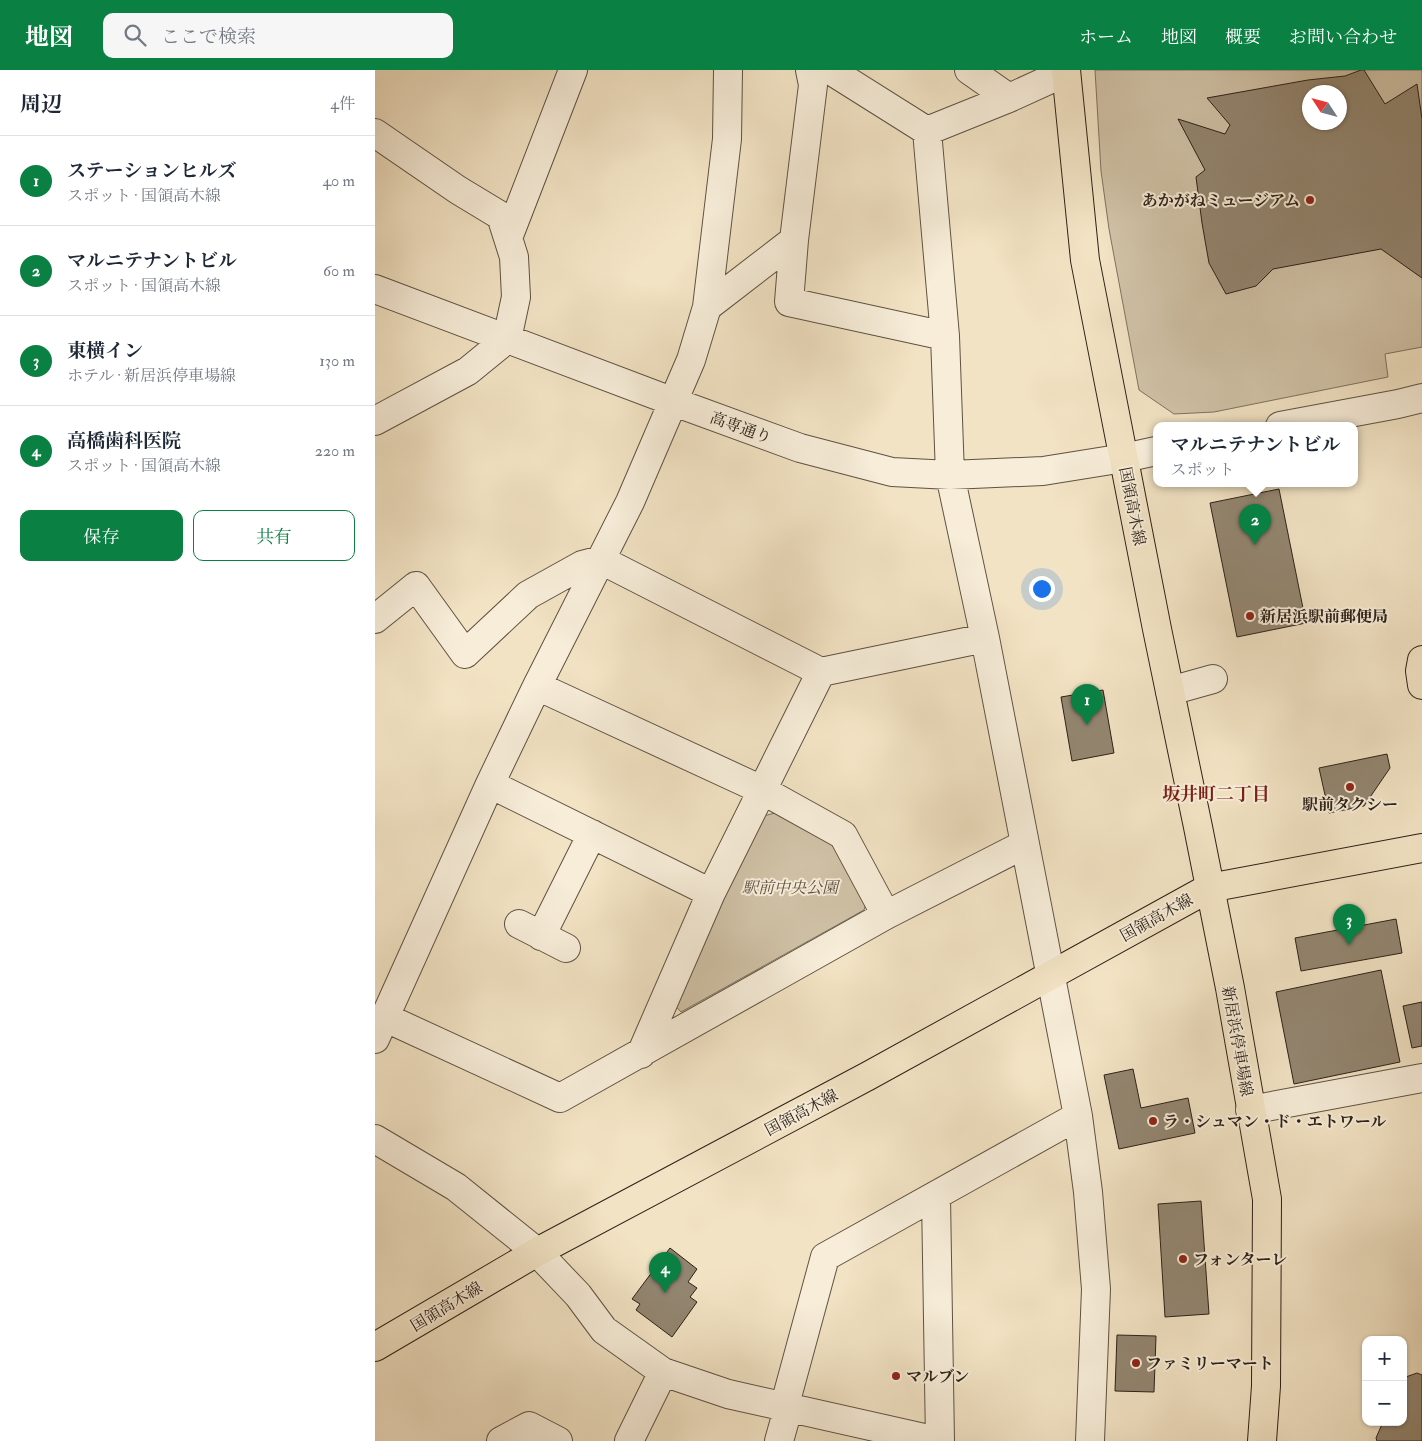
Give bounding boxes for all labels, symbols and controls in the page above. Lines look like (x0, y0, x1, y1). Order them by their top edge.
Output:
search box (103, 13, 453, 58)
icon: search (121, 21, 149, 49)
text: 地図 (25, 22, 73, 53)
text: ここで検索 (161, 25, 256, 49)
text: ホーム (1079, 26, 1133, 49)
text: 地図 (1161, 26, 1197, 49)
text: 概要 (1225, 26, 1261, 49)
text: お問い合わせ (1289, 26, 1397, 49)
north arrow (1302, 85, 1347, 130)
text: 周辺 (20, 91, 62, 118)
text: 4件 (330, 94, 355, 114)
text: ステーションヒルズ (67, 159, 236, 183)
text: 1 (33, 171, 39, 191)
text: 40 m (322, 171, 355, 191)
text: スポット · 国領高木線 (67, 186, 221, 206)
place label: あかがねミュージアム (1142, 191, 1300, 211)
marker: あかがねミュージアム (1304, 194, 1316, 206)
text: マルニテナントビル (67, 249, 237, 273)
text: 2 (32, 261, 40, 281)
text: 60 m (323, 261, 355, 281)
text: スポット · 国領高木線 (67, 276, 221, 296)
text: 東横イン (67, 339, 143, 363)
text: 3 (33, 351, 39, 371)
text: 130 m (319, 351, 355, 371)
text: ホテル · 新居浜停車場線 (67, 366, 236, 386)
street label: 高専通り (707, 408, 774, 448)
popup (1153, 422, 1358, 487)
text: 高橋歯科医院 (67, 429, 181, 453)
text: マルニテナントビル (1170, 433, 1341, 457)
text: 4 (32, 441, 40, 461)
text: 220 m (315, 441, 355, 461)
text: スポット · 国領高木線 (67, 456, 221, 476)
text: スポット (1170, 460, 1234, 480)
street label: 国領高木線 (1115, 465, 1149, 547)
pin: 2 (1239, 504, 1271, 545)
button: 保存 (20, 510, 183, 561)
button: 共有 (193, 510, 355, 561)
your location (1029, 576, 1055, 602)
place label: 新居浜駅前郵便局 (1259, 607, 1388, 627)
marker: 新居浜駅前郵便局 (1244, 610, 1256, 622)
pin: 1 (1071, 684, 1103, 725)
marker: 駅前タクシー (1344, 781, 1356, 793)
district label: 坂井町二丁目 (1162, 783, 1270, 806)
place label: 駅前タクシー (1302, 795, 1398, 815)
park label: 駅前中央公園 (742, 878, 841, 898)
street label: 国領高木線 (1117, 890, 1196, 946)
pin: 3 (1333, 904, 1365, 945)
street label: 新居浜停車場線 (1217, 984, 1257, 1098)
street label: 国領高木線 (761, 1085, 841, 1140)
place label: ラ・シュマン・ド・エトワール (1163, 1112, 1386, 1132)
marker: ラ・シュマン・ド・エトワール (1147, 1115, 1159, 1127)
place label: フォンターレ (1193, 1250, 1287, 1270)
pin: 4 (649, 1252, 681, 1293)
marker: フォンターレ (1177, 1253, 1189, 1265)
street label: 国領高木線 (407, 1278, 486, 1336)
map controls (1362, 1336, 1407, 1426)
button: + (1362, 1336, 1407, 1381)
place label: ファミリーマート (1146, 1354, 1274, 1374)
marker: ファミリーマート (1130, 1357, 1142, 1369)
place label: マルブン (906, 1367, 969, 1387)
marker: マルブン (890, 1370, 902, 1382)
button: − (1362, 1381, 1407, 1426)

